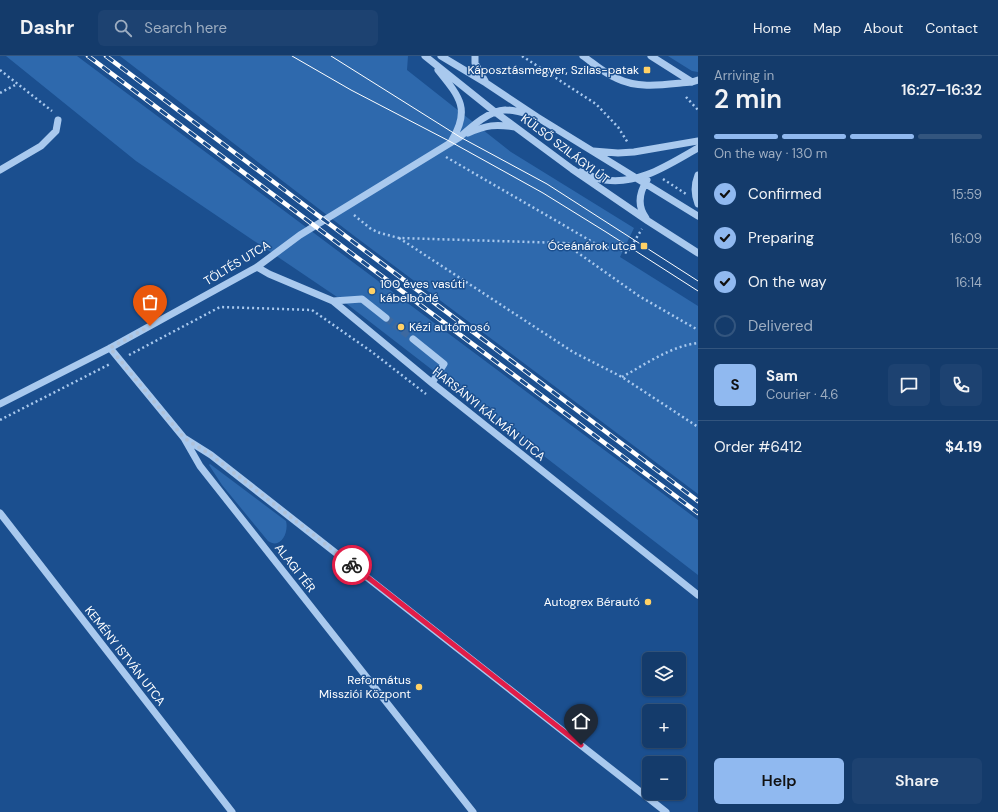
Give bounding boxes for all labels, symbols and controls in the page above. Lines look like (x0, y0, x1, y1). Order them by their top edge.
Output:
search box (98, 10, 378, 46)
text: Dashr (20, 15, 74, 40)
icon: search (112, 17, 134, 39)
text: Search here (144, 18, 227, 38)
text: Home (753, 19, 791, 37)
text: Map (813, 19, 841, 37)
text: About (863, 19, 903, 37)
text: Contact (925, 19, 978, 37)
place label: Káposztásmegyer, Szilas-patak (468, 62, 639, 78)
marker: Káposztásmegyer, Szilas-patak (642, 65, 652, 75)
text: Arriving in (714, 67, 774, 84)
text: 16:27–16:32 (901, 80, 982, 100)
text: 2 min (714, 82, 782, 116)
street label: KÜLSŐ SZILÁGYI ÚT (518, 111, 613, 188)
text: On the way · 130 m (714, 145, 827, 162)
icon: check (714, 183, 736, 205)
text: Confirmed (748, 184, 822, 204)
text: 15:59 (952, 186, 982, 203)
icon: check (714, 227, 736, 249)
text: Preparing (748, 228, 814, 248)
text: 16:09 (950, 230, 982, 247)
street label: TÖLTÉS UTCA (201, 237, 273, 289)
place label: Óceánárok utca (548, 238, 636, 254)
marker: Óceánárok utca (639, 241, 649, 251)
icon: check (714, 271, 736, 293)
text: On the way (748, 272, 827, 292)
text: 16:14 (955, 274, 982, 291)
place label: 100 éves vasúti kábelbódé (380, 276, 465, 306)
pin (133, 285, 167, 326)
marker: 100 éves vasúti kábelbódé (367, 286, 377, 296)
icon: bag (139, 291, 161, 313)
text: Delivered (748, 316, 813, 336)
place label: Kézi autómosó (409, 319, 490, 335)
marker: Kézi autómosó (396, 322, 406, 332)
street label: HARSÁNYI KÁLMÁN UTCA (429, 363, 549, 465)
button: chat (888, 364, 930, 406)
button: phone (940, 364, 982, 406)
text: Sam (766, 366, 798, 386)
text: S (730, 375, 740, 395)
text: Courier · 4.6 (766, 386, 838, 403)
text: Order #6412 (714, 437, 802, 457)
text: $4.19 (945, 437, 982, 457)
street label: ALAGI TÉR (271, 540, 319, 596)
courier (332, 545, 372, 585)
icon: bike (341, 554, 363, 576)
place label: Autogrex Bérautó (544, 594, 640, 610)
marker: Autogrex Bérautó (643, 597, 653, 607)
street label: KEMÉNY ISTVÁN UTCA (81, 603, 169, 709)
map controls (642, 652, 686, 800)
button: layers (642, 652, 686, 696)
place label: Református Missziói Központ (319, 672, 411, 702)
marker: Református Missziói Központ (414, 682, 424, 692)
pin (564, 704, 598, 745)
button: + (642, 704, 686, 748)
icon: home (570, 710, 592, 732)
button: − (642, 756, 686, 800)
button: Help (714, 758, 844, 804)
button: Share (852, 758, 982, 804)

